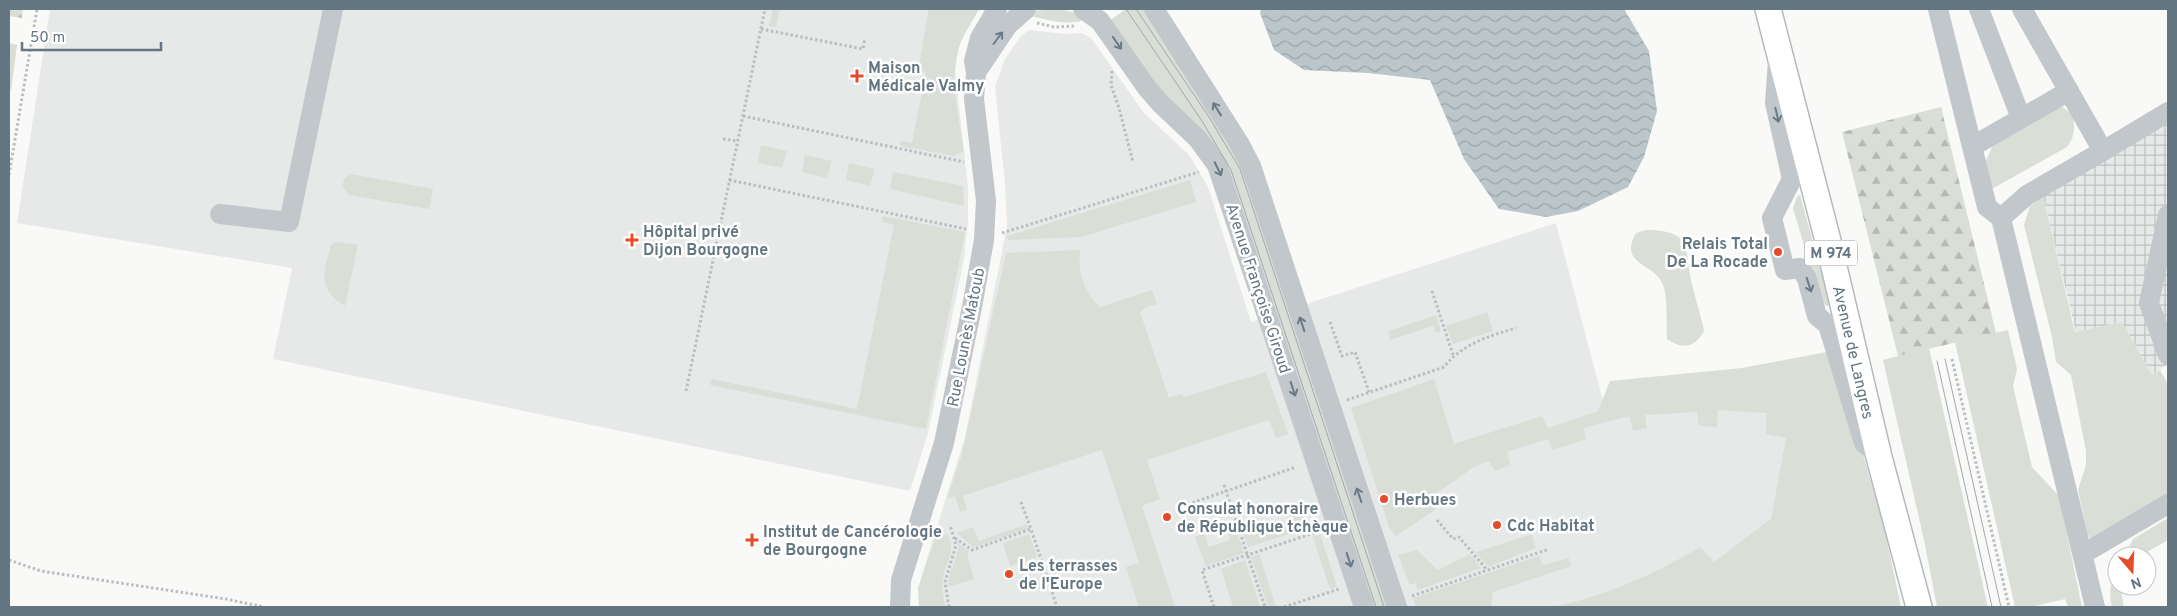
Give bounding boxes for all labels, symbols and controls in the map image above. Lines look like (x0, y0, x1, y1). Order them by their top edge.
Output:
scale bar (22, 20, 161, 52)
text: 50 m (30, 29, 65, 48)
one-way arrow (993, 32, 1004, 45)
one-way arrow (1112, 36, 1122, 50)
place label: Maison Médicale Valmy (868, 59, 984, 97)
marker: Maison Médicale Valmy (850, 69, 864, 83)
one-way arrow (1212, 102, 1222, 116)
one-way arrow (1773, 107, 1782, 123)
one-way arrow (1214, 161, 1223, 176)
street label: Avenue Françoise Giroud (1220, 201, 1294, 376)
place label: Hôpital privé Dijon Bourgogne (643, 223, 768, 261)
marker: Hôpital privé Dijon Bourgogne (625, 233, 639, 247)
place label: Relais Total De La Rocade (1667, 235, 1768, 273)
road number: M 974 (1805, 240, 1857, 266)
marker: Relais Total De La Rocade (1772, 246, 1784, 258)
street label: Rue Lounès Matoub (944, 266, 990, 409)
one-way arrow (1804, 277, 1814, 293)
street label: Avenue de Langres (1827, 284, 1877, 421)
one-way arrow (1297, 317, 1306, 332)
one-way arrow (1288, 381, 1298, 397)
one-way arrow (1354, 487, 1363, 503)
place label: Herbues (1394, 491, 1456, 511)
marker: Herbues (1378, 493, 1390, 505)
place label: Consulat honoraire de République tchèque (1177, 500, 1348, 538)
marker: Consulat honoraire de République tchèque (1161, 511, 1173, 523)
place label: Cdc Habitat (1507, 517, 1594, 537)
marker: Cdc Habitat (1491, 519, 1503, 531)
place label: Institut de Cancérologie de Bourgogne (763, 523, 942, 561)
marker: Institut de Cancérologie de Bourgogne (745, 533, 759, 547)
north arrow (2107, 546, 2157, 596)
one-way arrow (1345, 552, 1354, 568)
place label: Les terrasses de l'Europe (1019, 557, 1118, 595)
marker: Les terrasses de l'Europe (1003, 568, 1015, 580)
text: N (2128, 572, 2143, 592)

